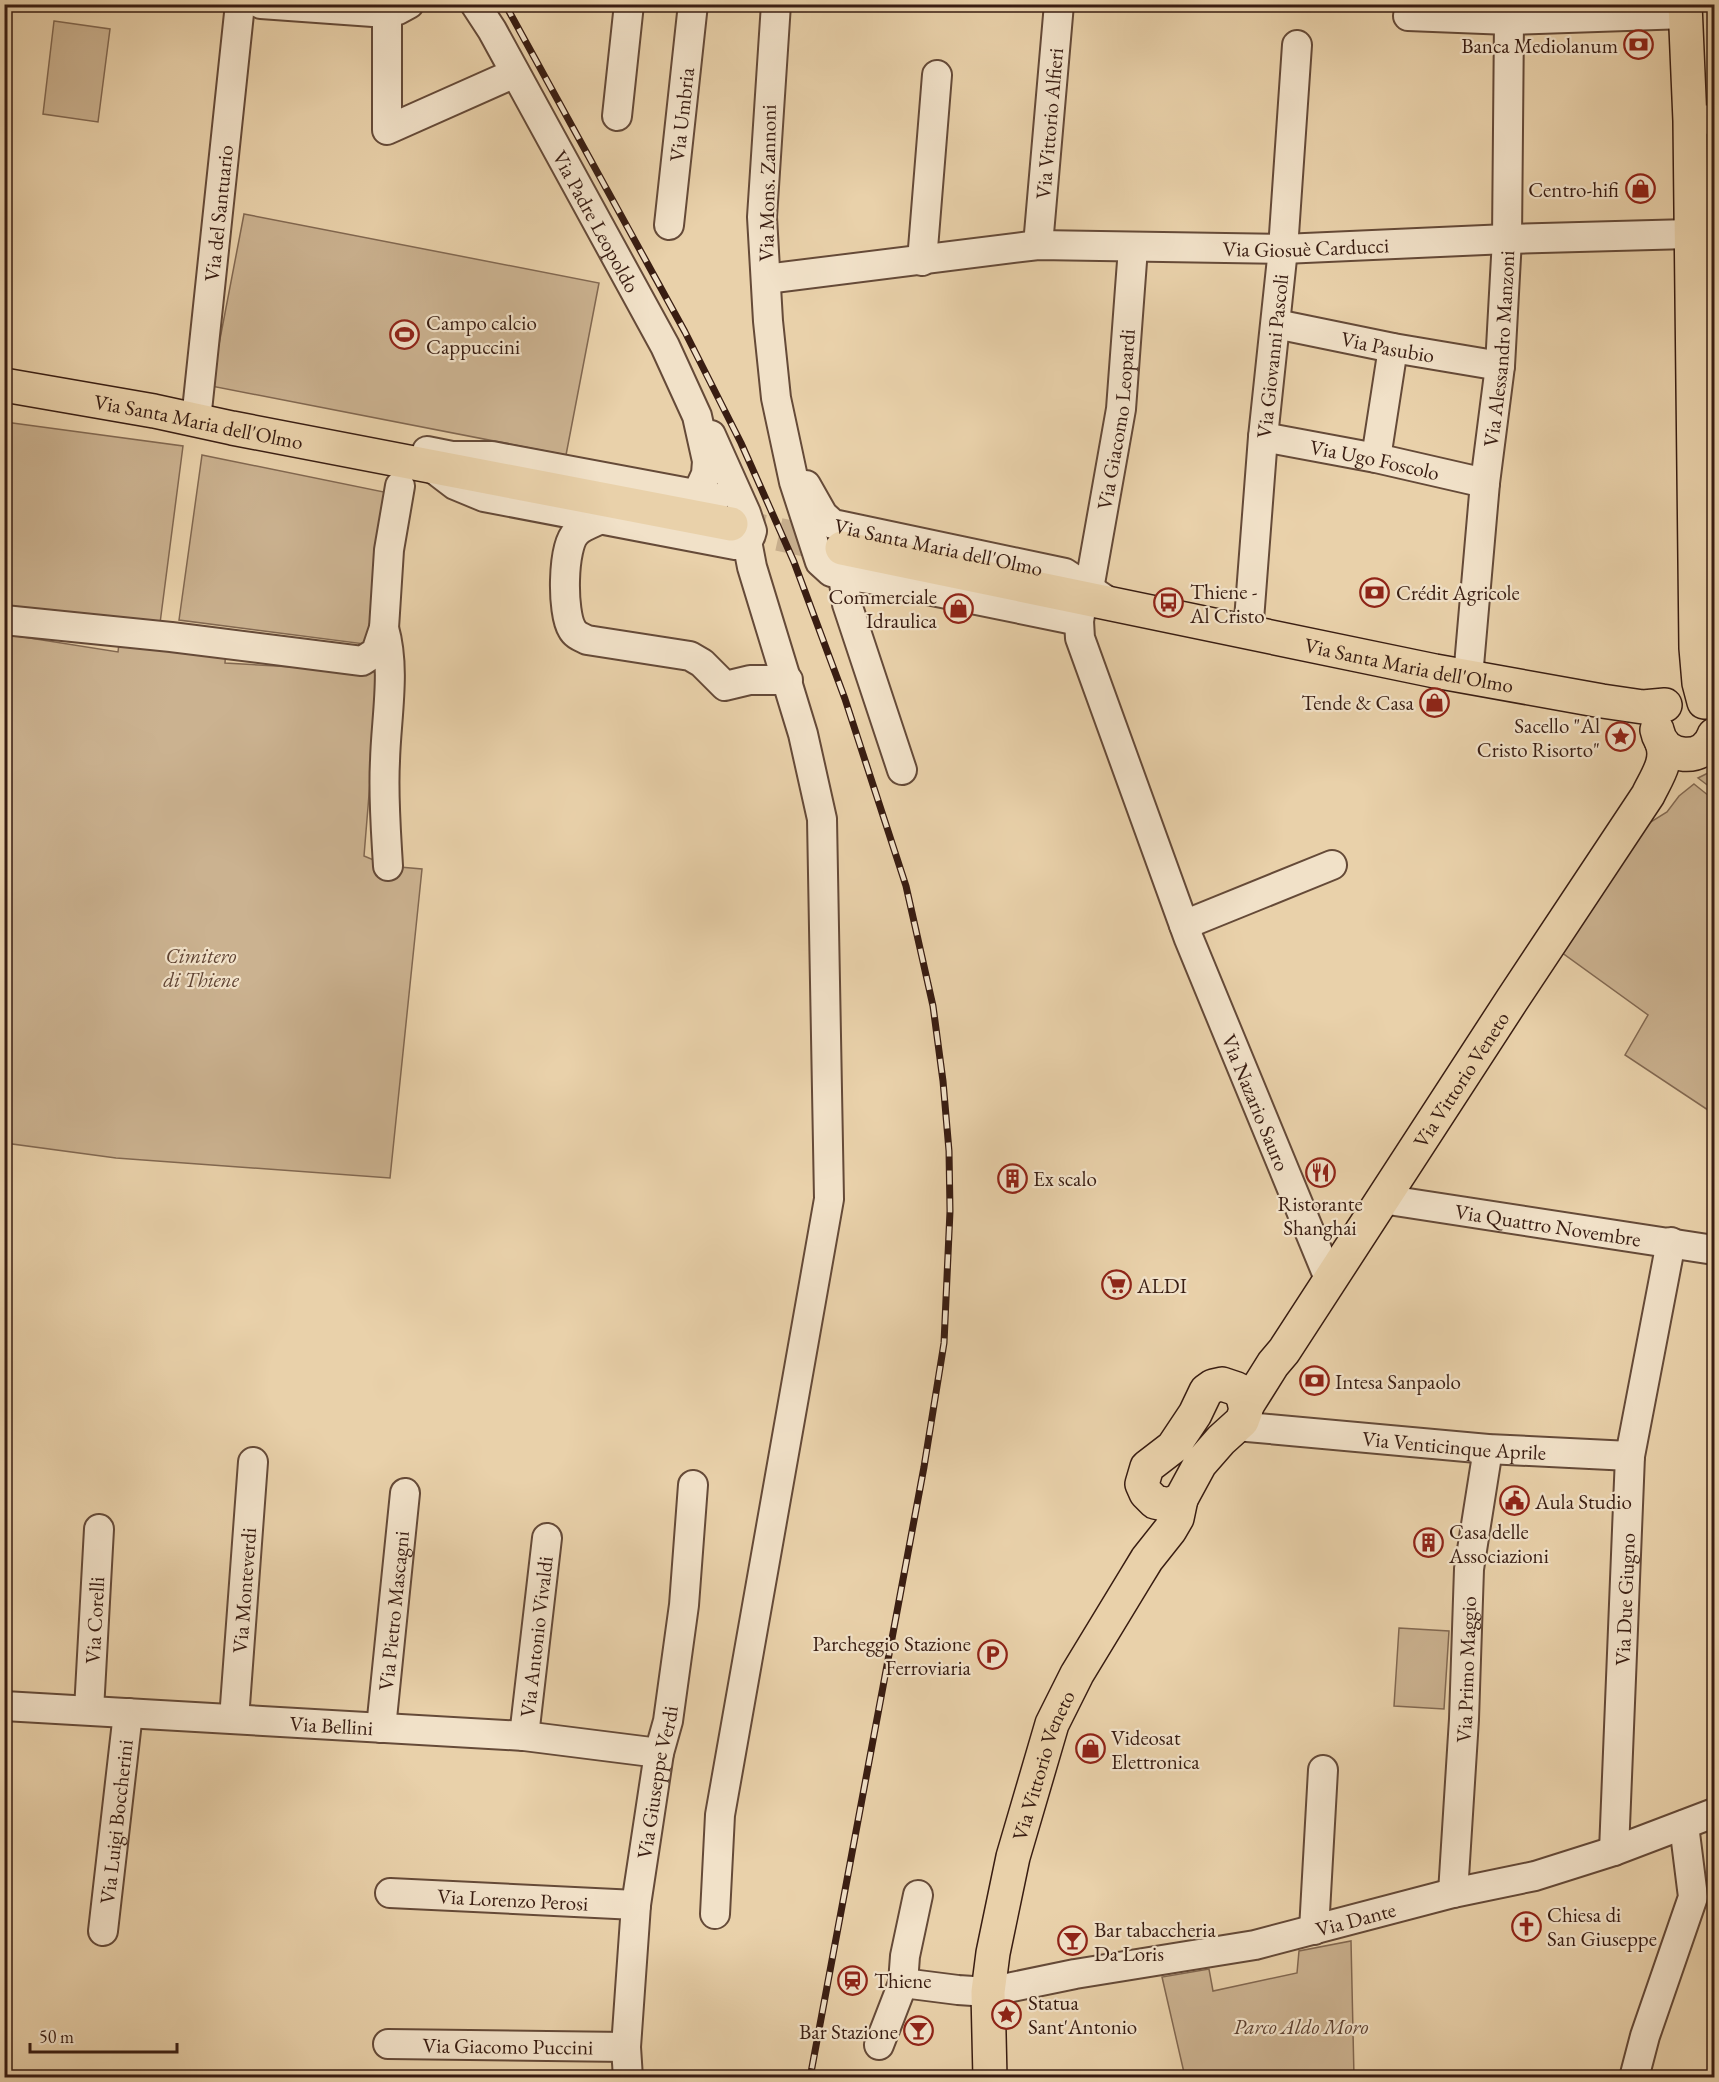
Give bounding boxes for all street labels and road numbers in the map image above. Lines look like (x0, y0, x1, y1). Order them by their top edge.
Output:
street label: Via Vittorio Alfieri (1029, 47, 1069, 200)
street label: Via Umbria (662, 66, 700, 163)
street label: Via Mons. Zannoni (752, 104, 782, 262)
street label: Via del Santuario (197, 143, 239, 283)
street label: Via Padre Leopoldo (547, 145, 646, 297)
street label: Via Giosuè Carducci (1222, 231, 1390, 263)
street label: Via Alessandro Manzoni (1476, 250, 1520, 448)
street label: Via Giovanni Pascoli (1249, 273, 1294, 440)
street label: Via Pasubio (1339, 324, 1437, 368)
street label: Via Giacomo Leopardi (1090, 328, 1140, 512)
street label: Via Santa Maria dell'Olmo (92, 387, 305, 455)
street label: Via Ugo Foscolo (1308, 433, 1442, 486)
street label: Via Santa Maria dell'Olmo (832, 511, 1046, 582)
street label: Via Santa Maria dell'Olmo (1302, 631, 1516, 698)
street label: Via Vittorio Veneto (1406, 1006, 1515, 1152)
street label: Via Nazario Sauro (1216, 1030, 1297, 1175)
street label: Via Quattro Novembre (1453, 1197, 1643, 1252)
street label: Via Venticinque Aprile (1361, 1424, 1547, 1465)
street label: Via Monteverdi (225, 1527, 262, 1654)
street label: Via Pietro Mascagni (371, 1529, 415, 1692)
street label: Via Due Giugno (1608, 1532, 1640, 1666)
street label: Via Antonio Vivaldi (513, 1555, 558, 1719)
street label: Via Corelli (78, 1576, 110, 1664)
street label: Via Primo Maggio (1449, 1596, 1482, 1744)
street label: Via Vittorio Veneto (1005, 1685, 1080, 1844)
street label: Via Giuseppe Verdi (630, 1704, 683, 1861)
street label: Via Bellini (289, 1709, 374, 1741)
street label: Via Luigi Boccherini (93, 1738, 138, 1905)
street label: Via Lorenzo Perosi (437, 1882, 589, 1916)
street label: Via Dante (1313, 1895, 1398, 1942)
street label: Via Giacomo Puccini (423, 2031, 593, 2060)

